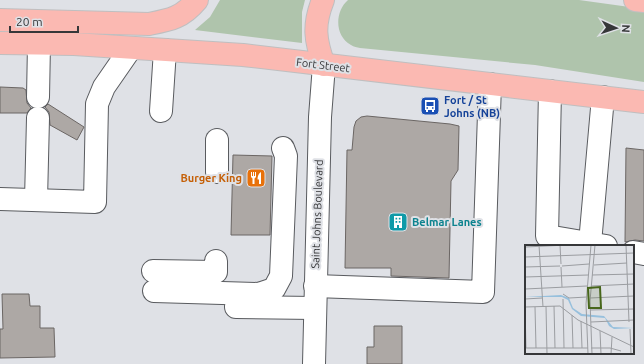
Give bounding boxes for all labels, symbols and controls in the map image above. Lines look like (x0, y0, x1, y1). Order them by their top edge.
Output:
scale bar (10, 8, 78, 34)
north arrow (596, 8, 636, 48)
text: 20 m (16, 15, 43, 28)
text: N (620, 24, 632, 33)
street label: Fort Street (296, 56, 351, 74)
place label: Fort / St Johns (NB) (444, 94, 500, 120)
bus stop icon: Fort / St Johns (NB) (419, 95, 441, 117)
street label: Saint Johns Boulevard (309, 159, 325, 269)
restaurant icon: Burger King (245, 167, 267, 189)
place label: Burger King (180, 172, 242, 184)
building icon: Belmar Lanes (387, 211, 409, 233)
place label: Belmar Lanes (412, 216, 482, 228)
inset map (525, 245, 634, 354)

